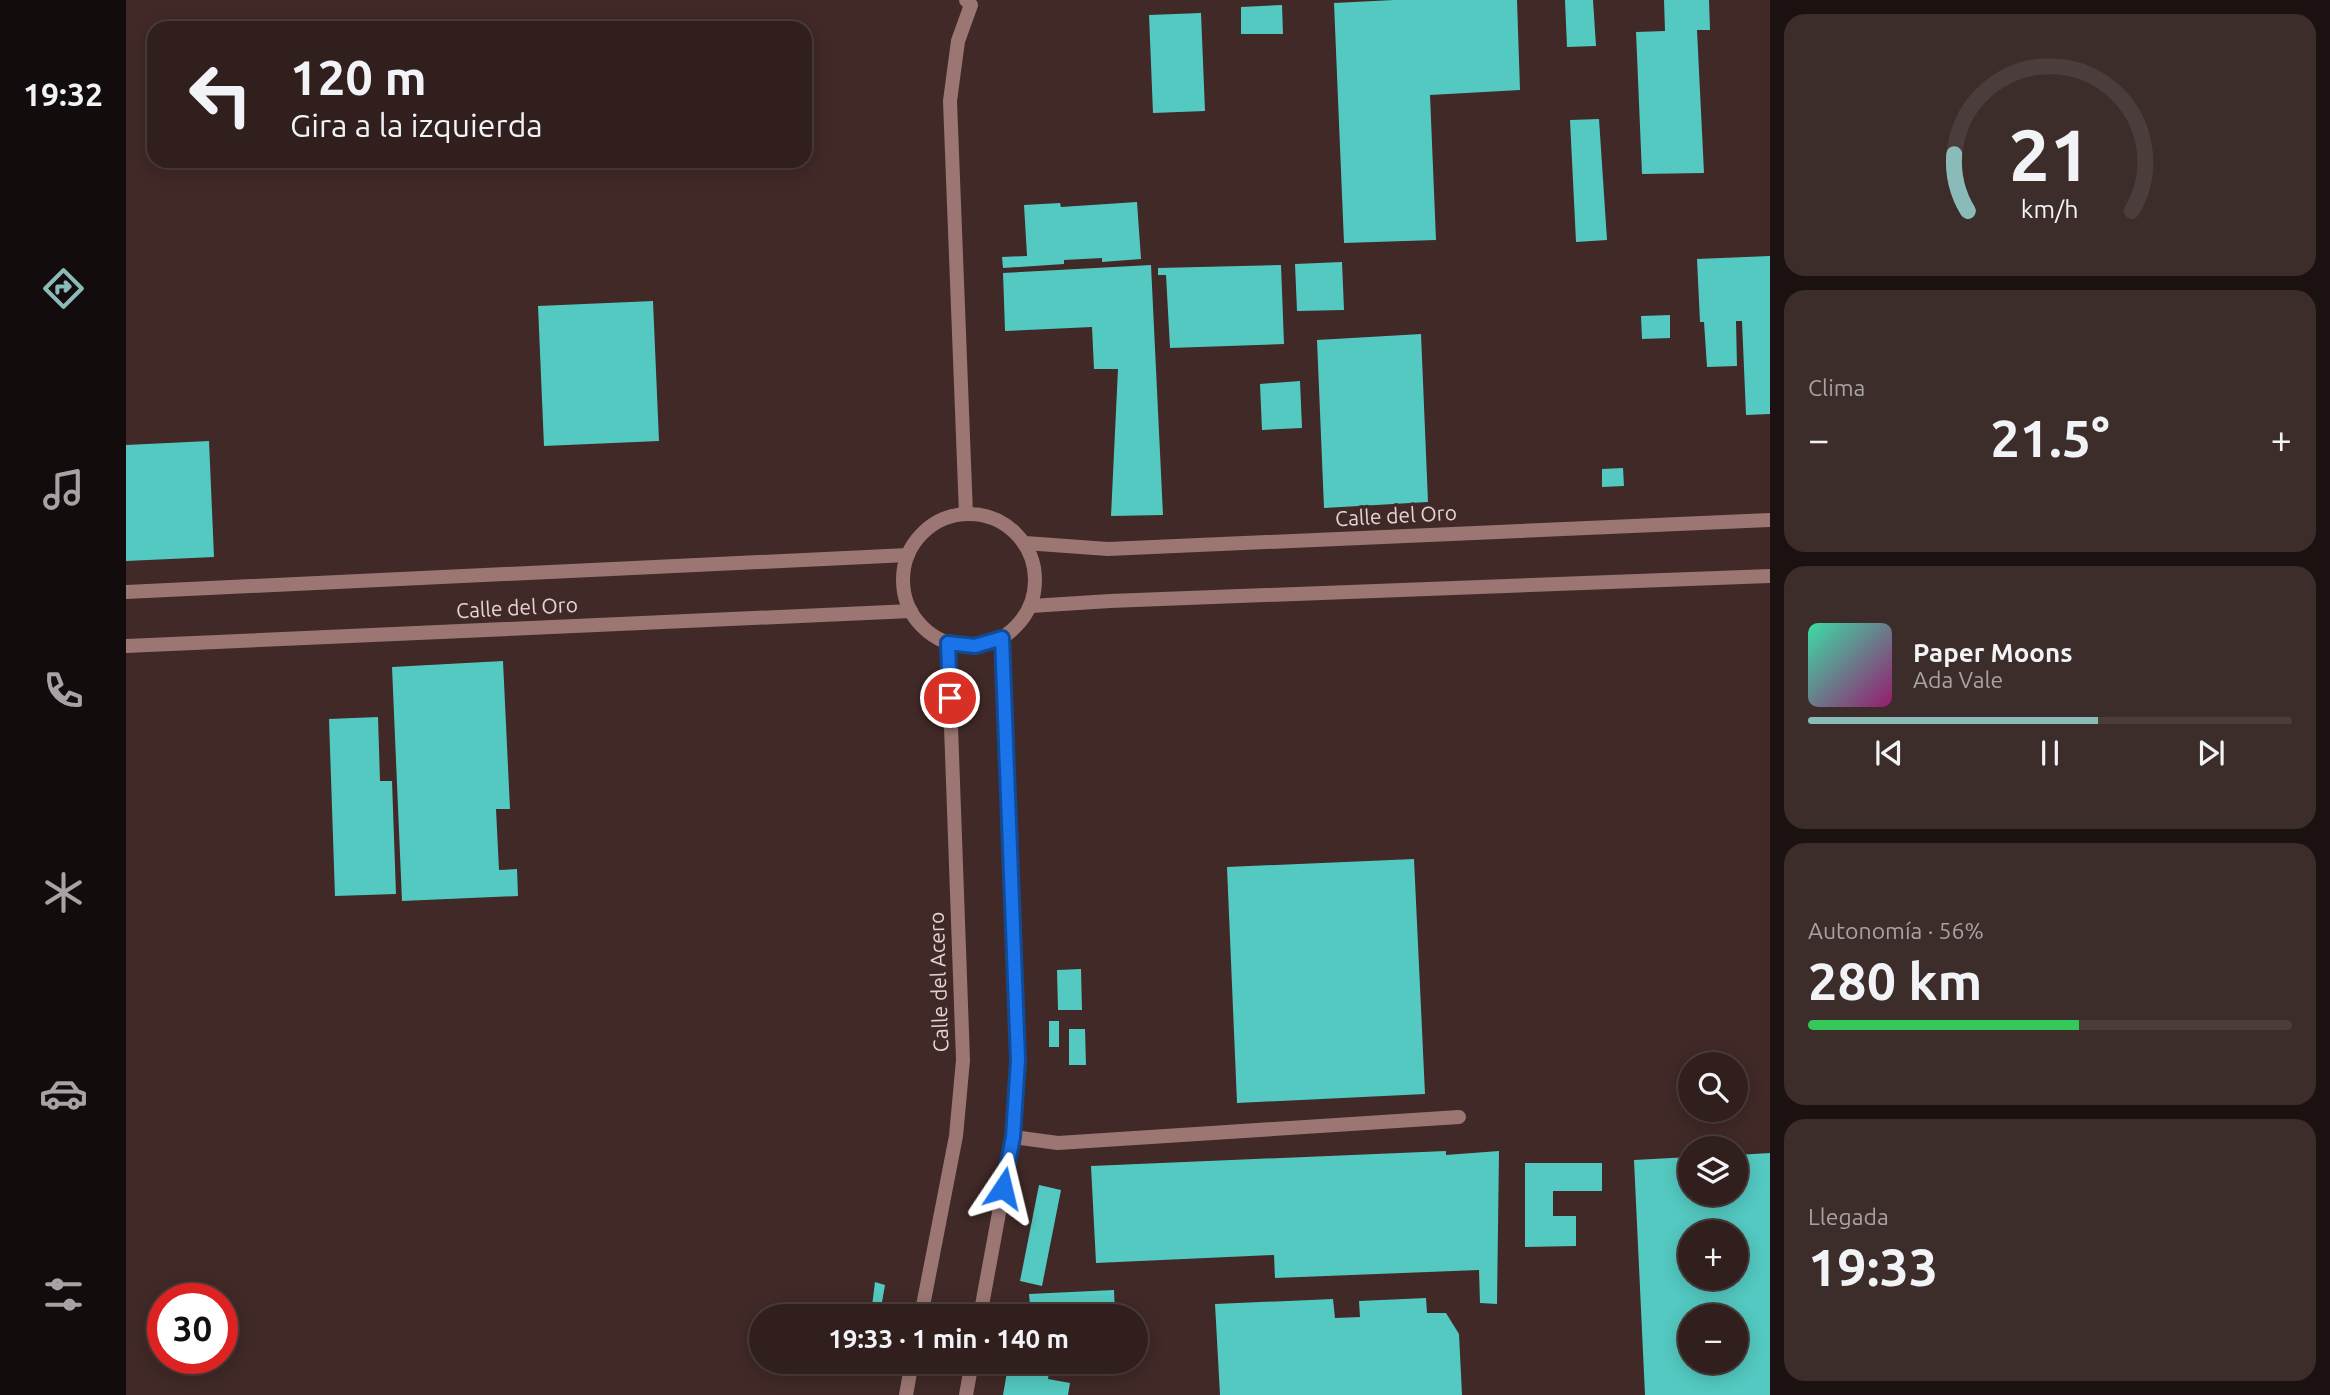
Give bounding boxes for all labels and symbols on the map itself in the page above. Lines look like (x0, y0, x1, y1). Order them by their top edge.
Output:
street label: Calle del Oro (1334, 500, 1457, 530)
street label: Calle del Oro (455, 592, 578, 622)
pin (920, 668, 980, 728)
street label: Calle del Acero (924, 911, 952, 1053)
position arrow (966, 1151, 1040, 1225)
speed limit sign: 30 (147, 1283, 238, 1374)

